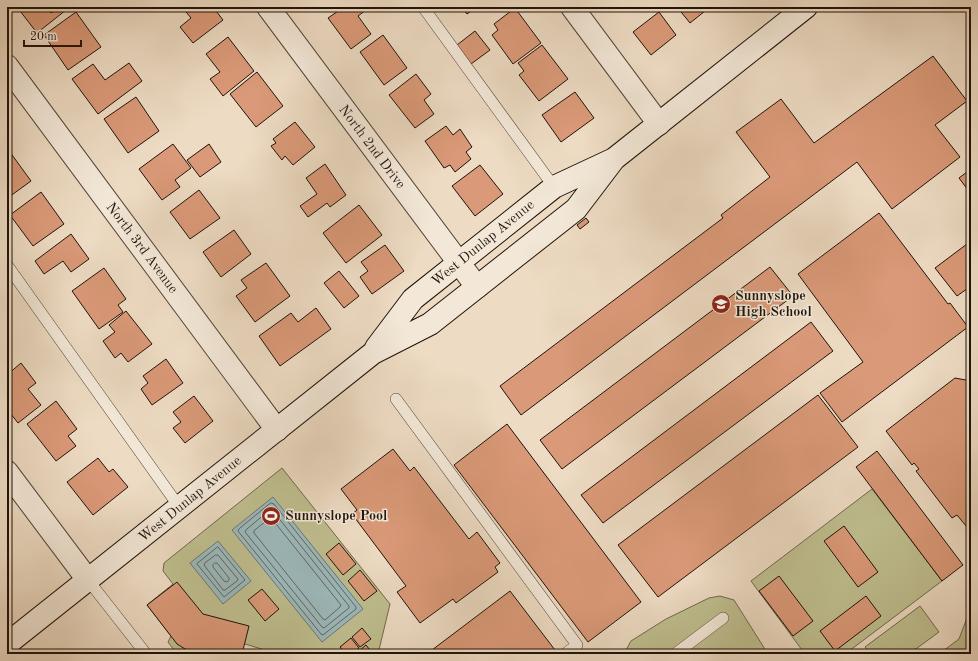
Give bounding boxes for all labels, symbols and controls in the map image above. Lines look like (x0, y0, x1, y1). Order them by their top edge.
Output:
scale bar (24, 22, 81, 48)
text: 20 m (30, 31, 57, 43)
street label: North 2nd Drive (336, 103, 408, 191)
street label: West Dunlap Avenue (429, 198, 537, 288)
street label: North 3rd Avenue (103, 200, 181, 296)
place label: Sunnyslope High School (735, 289, 812, 319)
school or university icon: Sunnyslope High School (710, 293, 732, 315)
street label: West Dunlap Avenue (136, 454, 244, 544)
sports icon: Sunnyslope Pool (260, 505, 282, 527)
place label: Sunnyslope Pool (285, 509, 387, 523)

